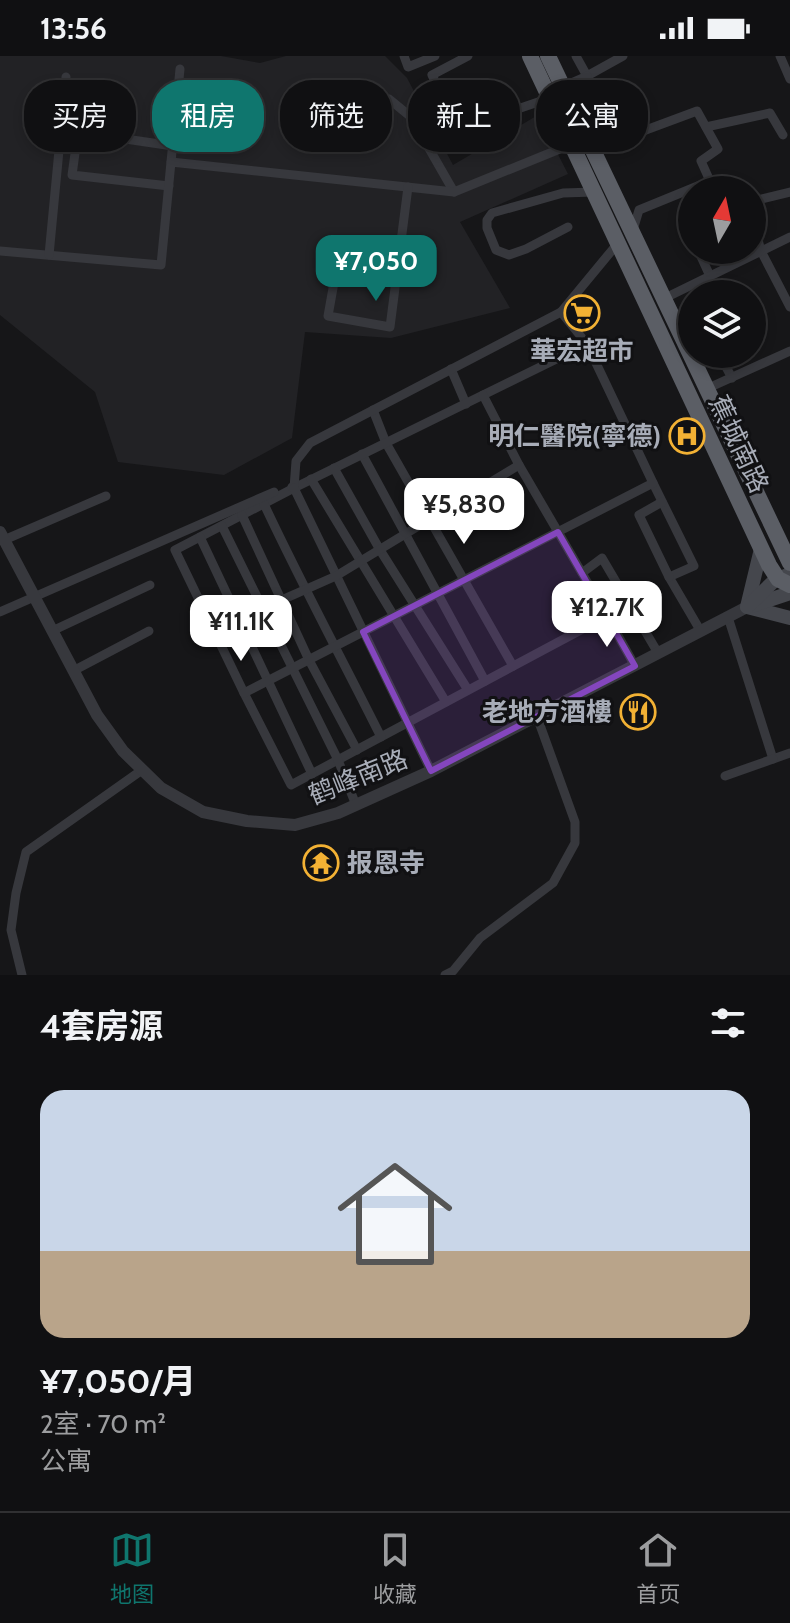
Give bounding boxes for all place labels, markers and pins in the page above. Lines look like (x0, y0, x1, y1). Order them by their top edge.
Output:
pin: ¥7,050 (311, 235, 441, 303)
supermarket icon: 華宏超市 (563, 294, 601, 332)
place label: 華宏超市 (530, 335, 634, 367)
hospital icon: 明仁醫院(寧德) (668, 417, 706, 455)
place label: 明仁醫院(寧德) (488, 420, 661, 452)
pin: ¥5,830 (399, 478, 529, 546)
pin: ¥12.7K (542, 581, 672, 649)
pin: ¥11.1K (176, 595, 306, 663)
restaurant icon: 老地方酒樓 (619, 693, 657, 731)
place label: 老地方酒樓 (482, 696, 612, 728)
temple icon: 报恩寺 (302, 844, 340, 882)
place label: 报恩寺 (347, 847, 425, 879)

